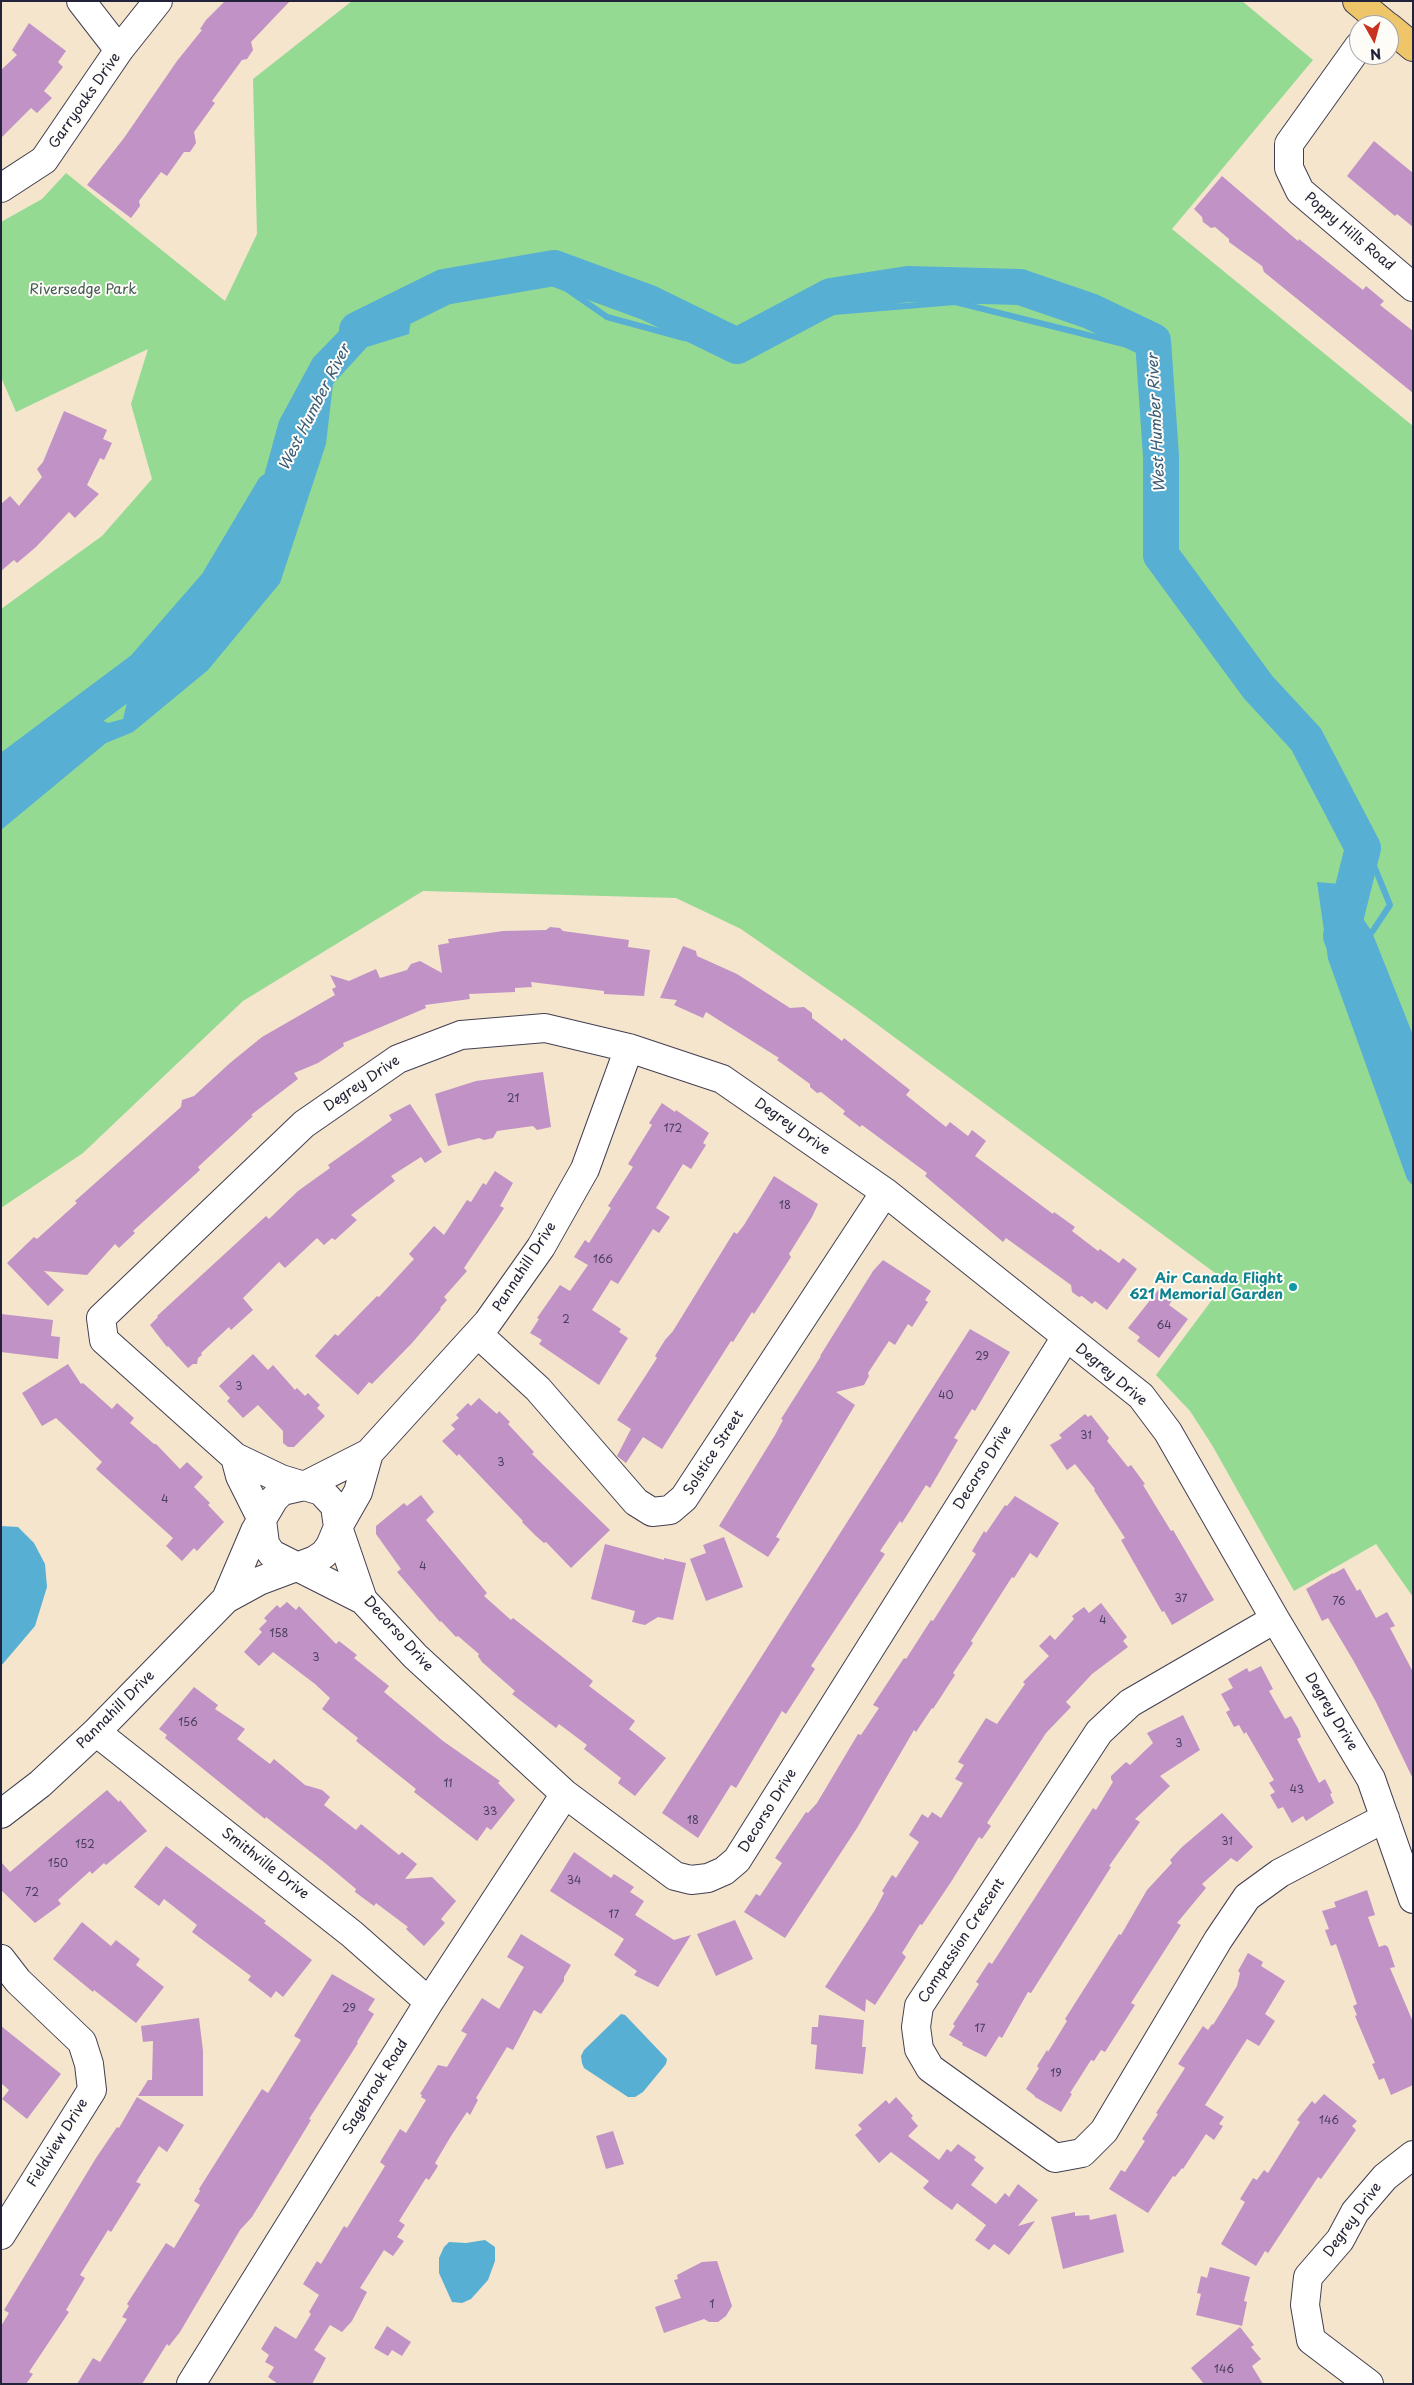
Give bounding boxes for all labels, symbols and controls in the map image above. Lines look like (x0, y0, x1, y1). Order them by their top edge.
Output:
north arrow (1349, 15, 1399, 65)
text: N (1369, 43, 1383, 65)
street label: Garryoaks Drive (46, 50, 124, 152)
street label: Poppy Hills Road (1300, 189, 1398, 275)
park label: Riversedge Park (29, 282, 137, 298)
water label: West Humber River (275, 342, 355, 474)
water label: West Humber River (1144, 353, 1170, 493)
street label: Degrey Drive (321, 1052, 403, 1116)
house number: 21 (507, 1092, 519, 1106)
street label: Degrey Drive (751, 1095, 833, 1159)
house number: 172 (664, 1122, 682, 1136)
house number: 18 (779, 1199, 791, 1213)
street label: Pannahill Drive (490, 1219, 560, 1315)
house number: 166 (593, 1253, 613, 1267)
place label: Air Canada Flight 621 Memorial Garden (1129, 1271, 1283, 1304)
marker: Air Canada Flight 621 Memorial Garden (1287, 1281, 1299, 1293)
house number: 2 (562, 1313, 570, 1327)
house number: 64 (1157, 1319, 1171, 1333)
street label: Degrey Drive (1072, 1340, 1150, 1410)
house number: 29 (975, 1350, 989, 1364)
house number: 3 (235, 1380, 243, 1394)
house number: 40 (938, 1389, 954, 1403)
street label: Solstice Street (680, 1408, 748, 1498)
street label: Decorso Drive (950, 1423, 1016, 1513)
house number: 31 (1080, 1429, 1092, 1443)
house number: 3 (497, 1456, 505, 1470)
house number: 4 (161, 1493, 169, 1507)
house number: 4 (419, 1560, 427, 1574)
house number: 37 (1175, 1592, 1187, 1606)
street label: Decorso Drive (360, 1593, 436, 1675)
house number: 76 (1332, 1595, 1346, 1609)
house number: 4 (1099, 1614, 1107, 1628)
house number: 158 (270, 1627, 288, 1641)
house number: 3 (312, 1651, 320, 1665)
street label: Pannahill Drive (73, 1667, 159, 1753)
street label: Degrey Drive (1301, 1670, 1361, 1754)
house number: 156 (178, 1716, 198, 1730)
house number: 3 (1175, 1737, 1183, 1751)
street label: Decorso Drive (735, 1766, 801, 1856)
house number: 11 (443, 1777, 453, 1791)
house number: 43 (1290, 1783, 1304, 1797)
house number: 33 (483, 1805, 497, 1819)
house number: 18 (687, 1814, 699, 1828)
street label: Smithville Drive (218, 1825, 312, 1903)
house number: 31 (1221, 1835, 1233, 1849)
house number: 152 (75, 1838, 95, 1852)
house number: 150 (48, 1857, 68, 1871)
house number: 34 (567, 1874, 581, 1888)
street label: Compassion Crescent (915, 1875, 1009, 2007)
house number: 72 (25, 1886, 39, 1900)
house number: 17 (609, 1908, 619, 1922)
house number: 29 (342, 2002, 356, 2016)
house number: 17 (975, 2022, 985, 2036)
street label: Sagebrook Road (340, 2036, 412, 2138)
house number: 19 (1050, 2067, 1062, 2081)
street label: Fieldview Drive (24, 2096, 92, 2190)
house number: 146 (1319, 2114, 1339, 2128)
street label: Degrey Drive (1320, 2179, 1386, 2261)
house number: 1 (710, 2298, 714, 2312)
house number: 146 (1214, 2363, 1234, 2377)

